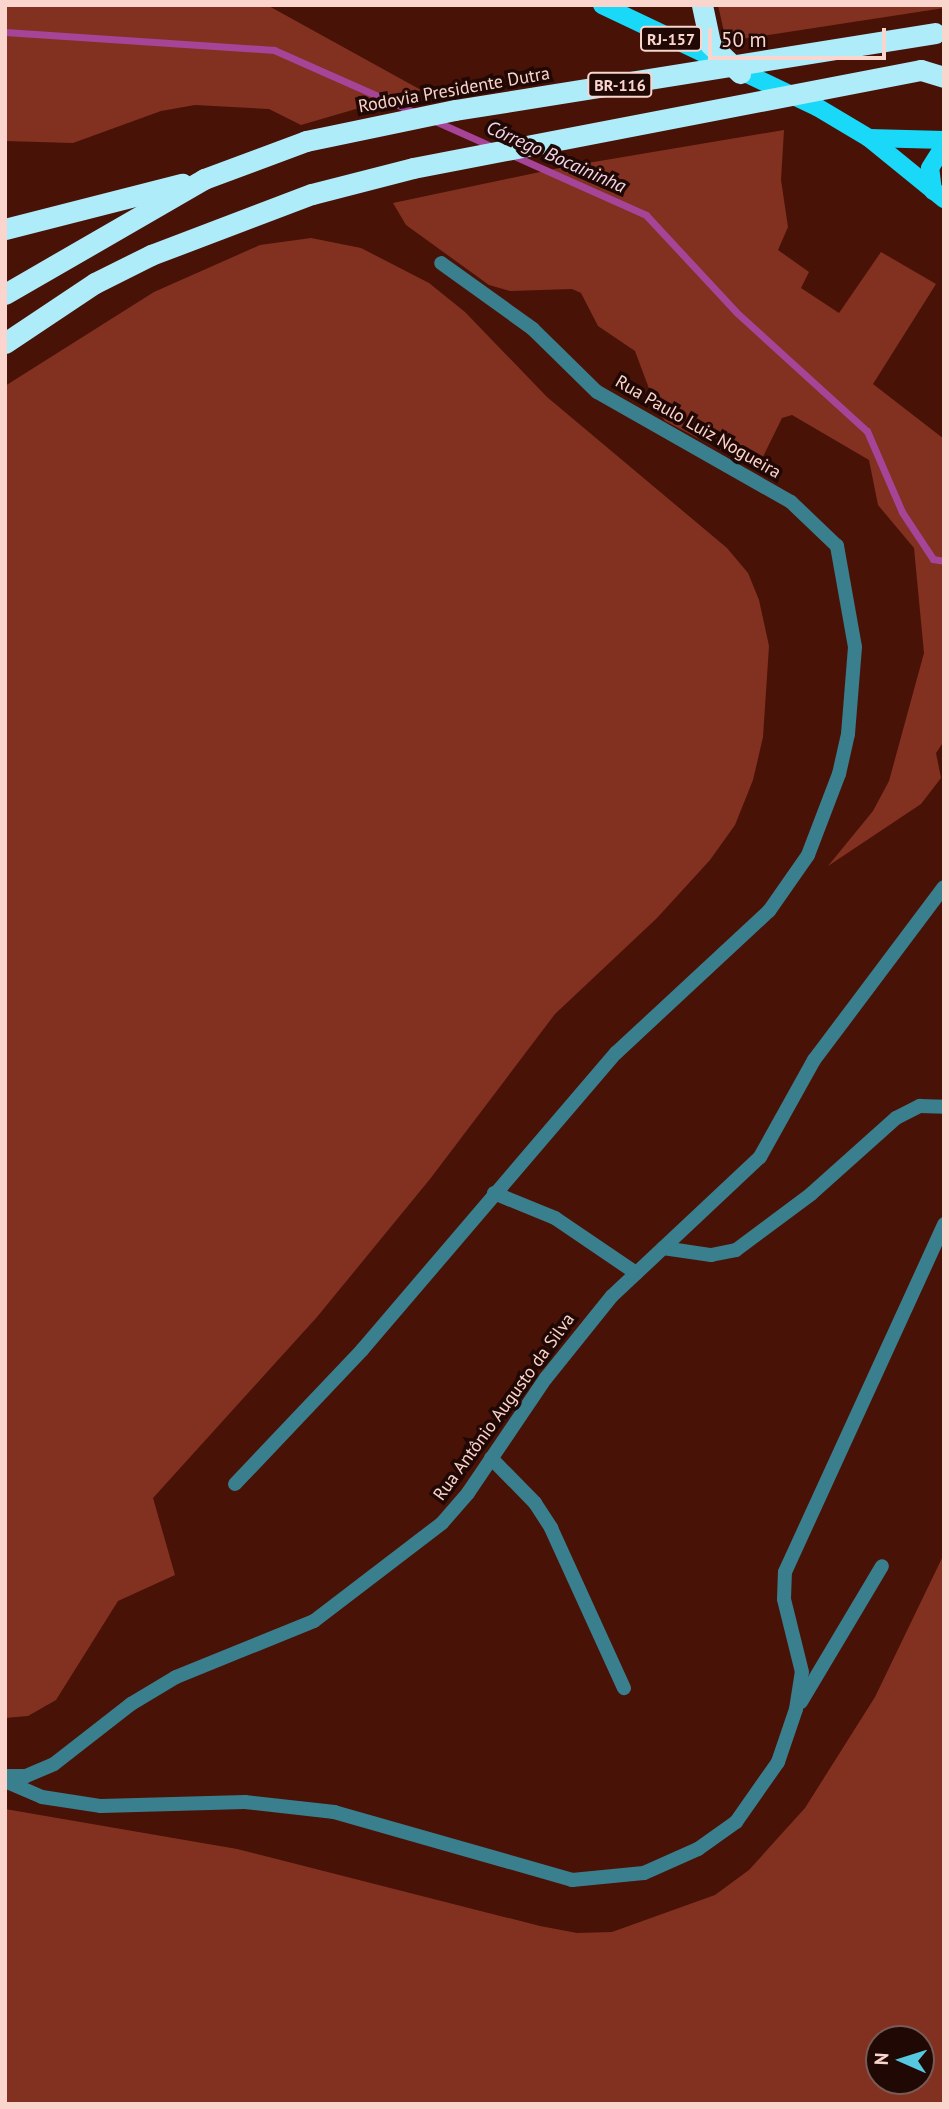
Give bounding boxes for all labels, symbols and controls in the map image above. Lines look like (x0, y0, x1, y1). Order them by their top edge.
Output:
scale bar (711, 14, 890, 58)
road number: RJ-157 (640, 26, 702, 52)
text: 50 m (721, 26, 767, 53)
street label: Rodovia Presidente Dutra (357, 63, 551, 117)
road number: BR-116 (587, 72, 653, 97)
water label: Córrego Bocaininha (483, 116, 629, 198)
street label: Rua Paulo Luiz Nogueira (611, 371, 785, 483)
street label: Rua Antônio Augusto da Silva (428, 1309, 580, 1505)
north arrow (865, 2025, 935, 2095)
text: N (869, 2052, 893, 2066)

